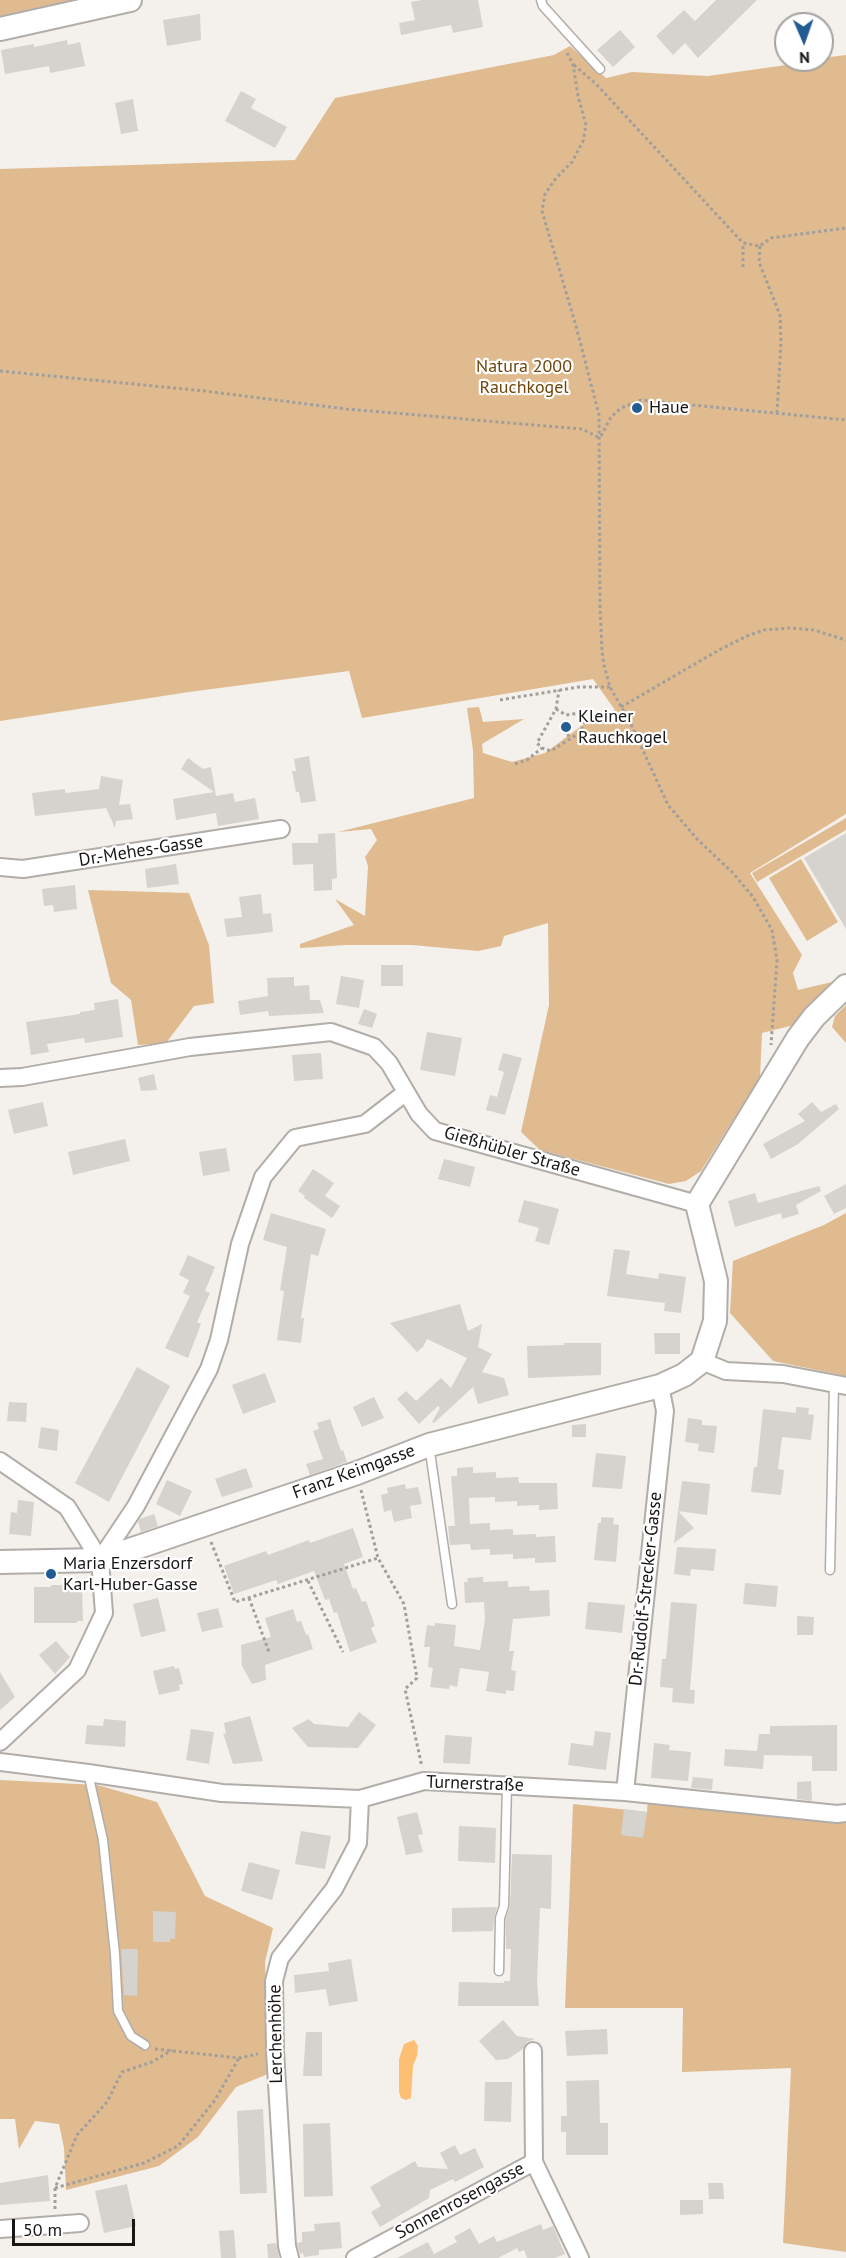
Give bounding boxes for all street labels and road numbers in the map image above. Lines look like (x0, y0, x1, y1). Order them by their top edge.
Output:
street label: Dr.-Mehes-Gasse (77, 831, 205, 871)
street label: Gießhübler Straße (441, 1122, 583, 1182)
street label: Franz Keimgasse (290, 1440, 418, 1504)
street label: Dr.-Rudolf-Strecker-Gasse (625, 1491, 667, 1687)
street label: Turnerstraße (426, 1772, 524, 1796)
street label: Lerchenhöhe (264, 1984, 288, 2084)
street label: Sonnenrosengasse (392, 2158, 528, 2244)

